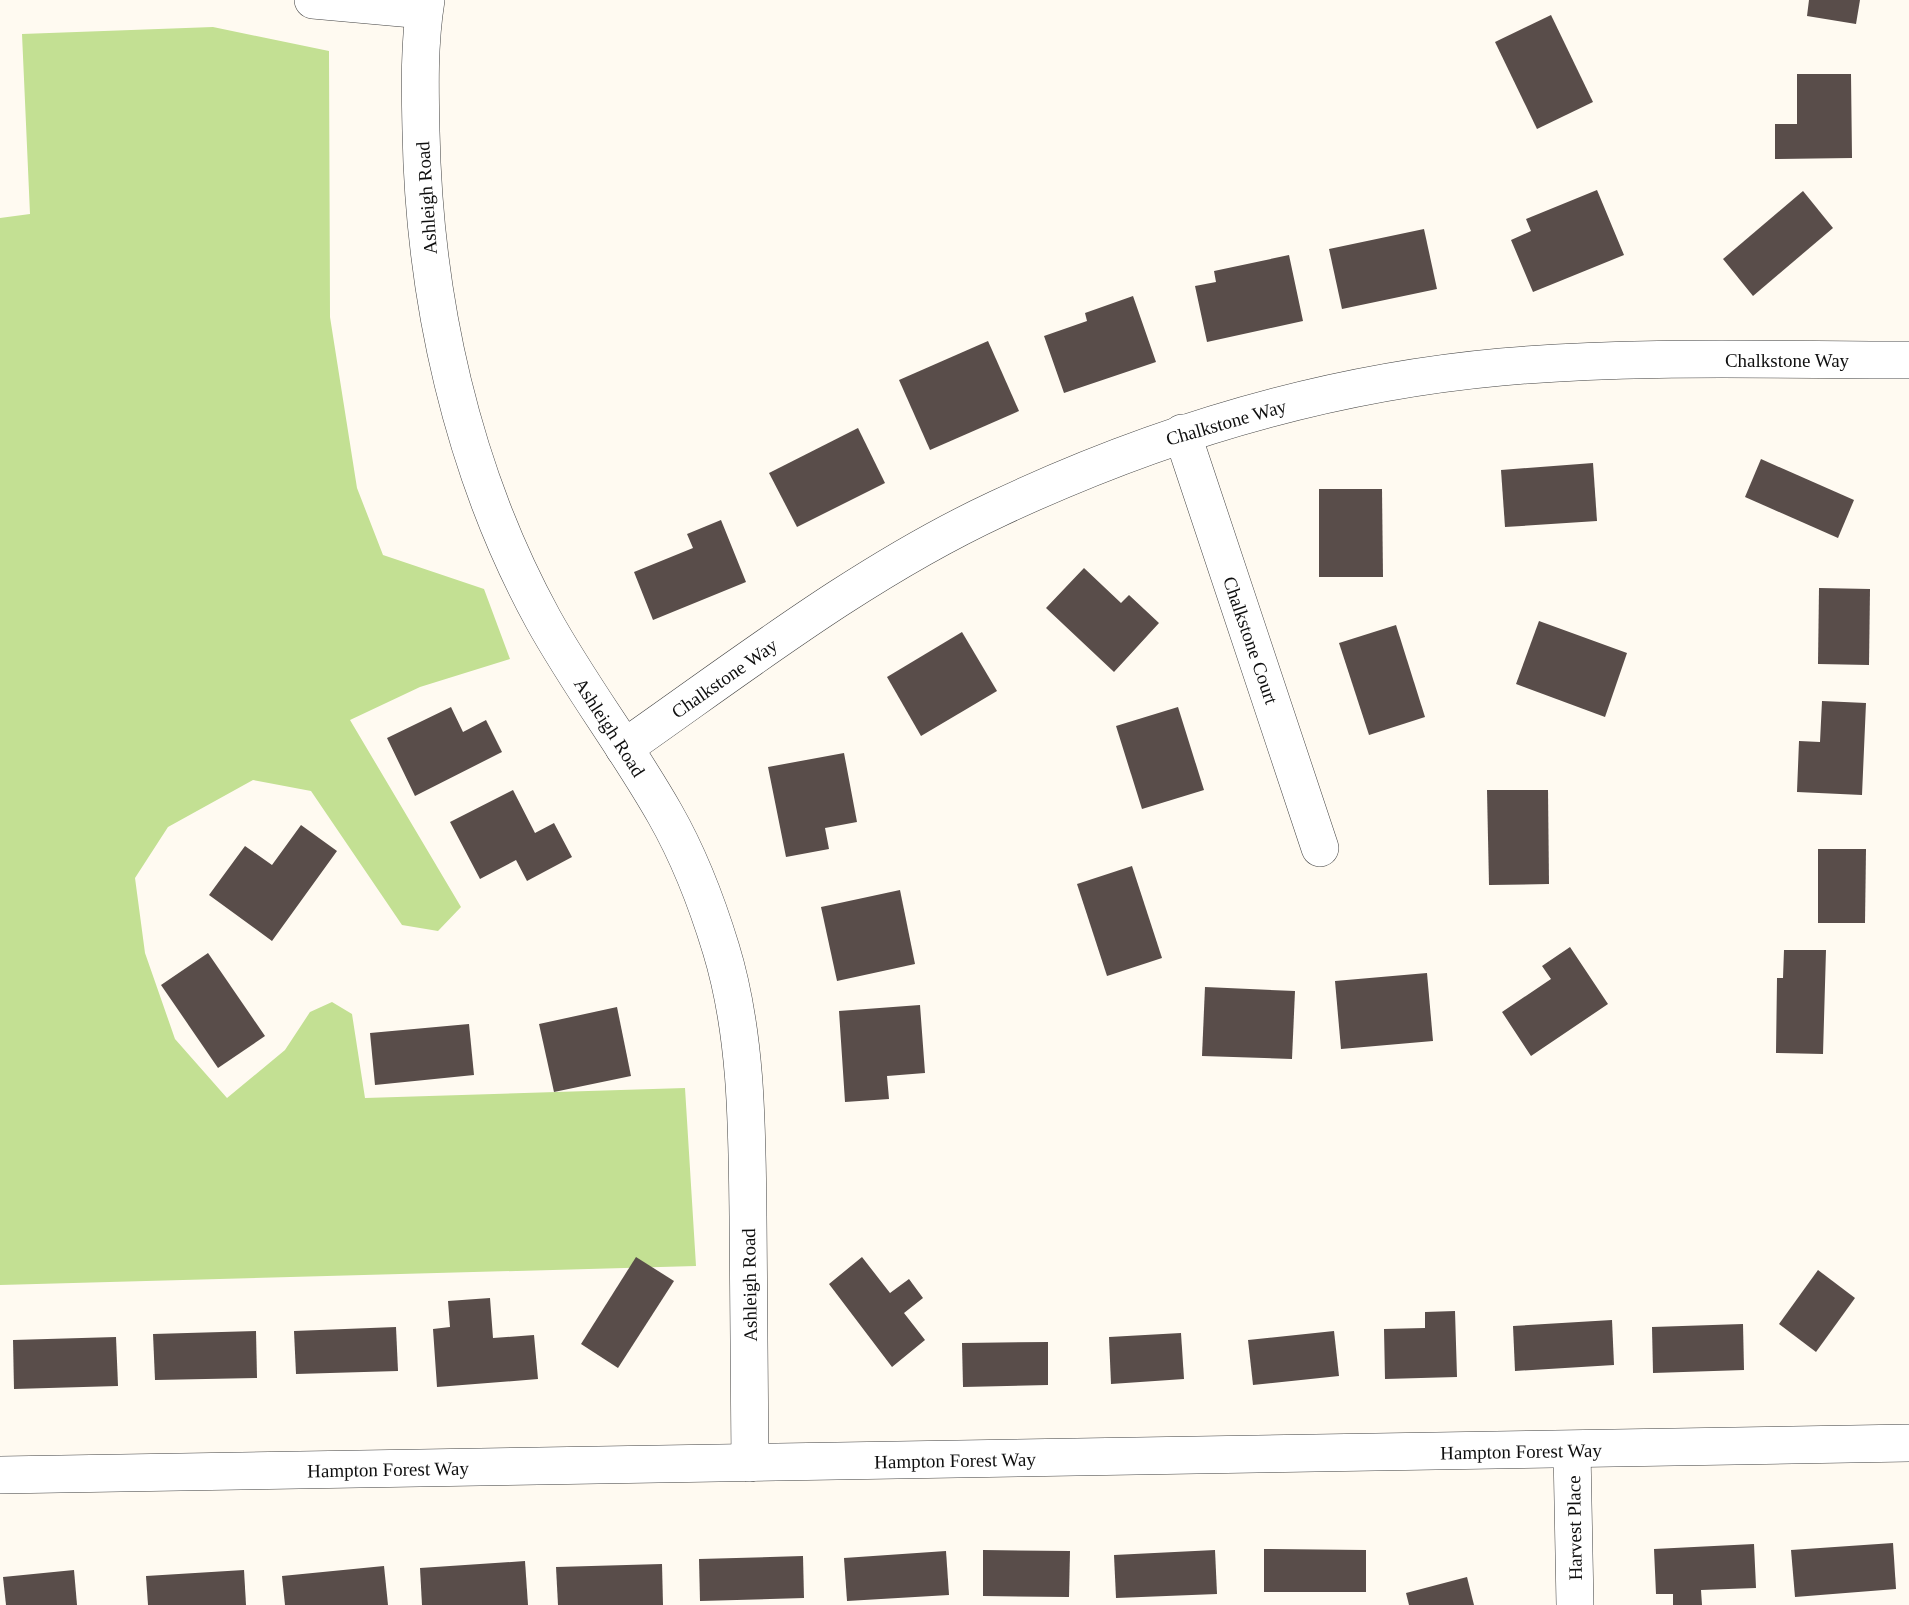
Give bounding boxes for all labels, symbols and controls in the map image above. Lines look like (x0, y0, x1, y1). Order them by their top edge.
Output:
street label: Ashleigh Road (412, 140, 441, 255)
street label: Chalkstone Way (1725, 350, 1850, 371)
street label: Chalkstone Way (1164, 395, 1289, 450)
street label: Chalkstone Court (1219, 574, 1282, 707)
street label: Chalkstone Way (667, 634, 782, 723)
street label: Ashleigh Road (570, 674, 650, 781)
street label: Ashleigh Road (738, 1228, 761, 1342)
street label: Hampton Forest Way (1440, 1440, 1603, 1463)
street label: Hampton Forest Way (874, 1449, 1037, 1472)
street label: Hampton Forest Way (307, 1458, 470, 1481)
street label: Harvest Place (1563, 1475, 1586, 1581)

